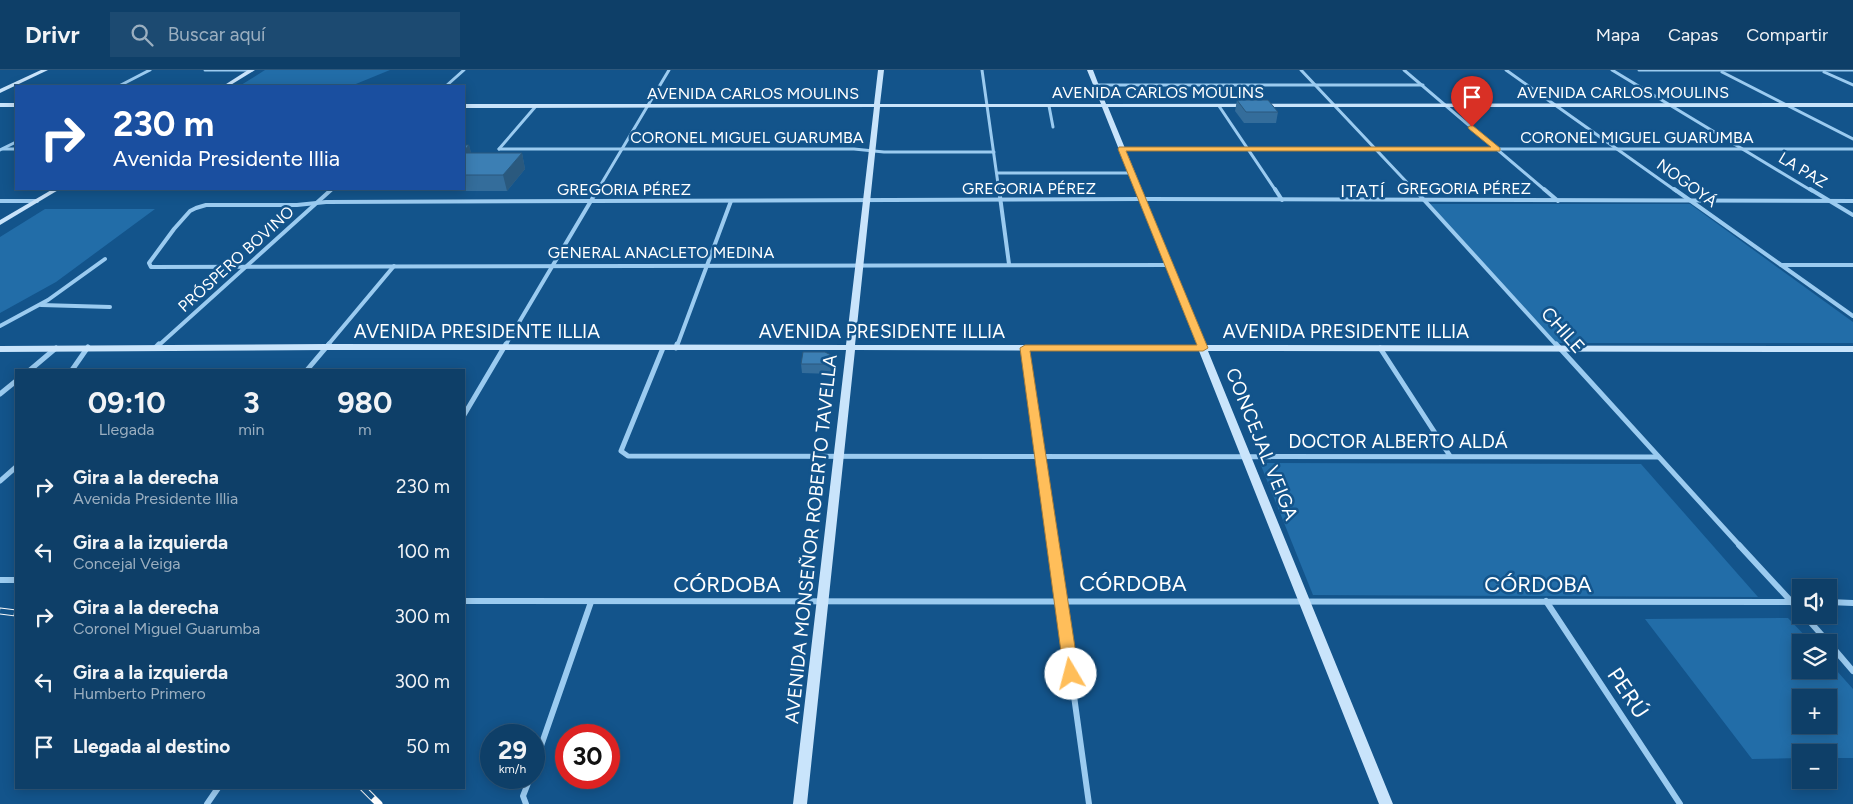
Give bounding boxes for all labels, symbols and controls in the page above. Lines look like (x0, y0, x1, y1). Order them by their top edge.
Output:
search box (110, 12, 460, 57)
text: Drivr (25, 20, 80, 49)
icon: search (128, 21, 156, 49)
text: Buscar aquí (168, 23, 265, 46)
text: Mapa (1596, 24, 1640, 46)
text: Capas (1668, 24, 1718, 46)
text: Compartir (1746, 24, 1828, 46)
pin (1451, 76, 1493, 127)
street label: AVENIDA CARLOS MOULINS (1052, 83, 1264, 102)
icon: arrive (1458, 83, 1486, 111)
street label: AVENIDA CARLOS MOULINS (1517, 83, 1729, 102)
street label: AVENIDA CARLOS MOULINS (647, 84, 859, 103)
text: 230 m (113, 103, 214, 145)
icon: right (30, 105, 95, 170)
street label: CORONEL MIGUEL GUARUMBA (630, 128, 864, 147)
street label: CORONEL MIGUEL GUARUMBA (1520, 128, 1754, 147)
text: Avenida Presidente Illia (113, 145, 340, 172)
street label: LA PAZ (1775, 148, 1831, 192)
street label: NOGOYÁ (1653, 155, 1721, 211)
street label: GREGORIA PÉREZ (962, 179, 1096, 198)
street label: GREGORIA PÉREZ (1397, 179, 1531, 198)
street label: GREGORIA PÉREZ (557, 180, 691, 199)
district label: ITATÍ (1340, 180, 1386, 202)
street label: PRÓSPERO BOVINO (174, 202, 298, 316)
street label: GENERAL ANACLETO MEDINA (548, 243, 774, 262)
street label: CHILE (1536, 302, 1590, 358)
street label: AVENIDA PRESIDENTE ILLIA (354, 320, 600, 343)
street label: AVENIDA PRESIDENTE ILLIA (759, 320, 1005, 343)
street label: AVENIDA PRESIDENTE ILLIA (1223, 320, 1469, 343)
street label: AVENIDA MONSEÑOR ROBERTO TAVELLA (780, 353, 842, 725)
street label: CONCEJAL VEIGA (1221, 365, 1303, 524)
text: 09:10 (88, 384, 166, 421)
text: 3 (243, 384, 260, 421)
text: 980 (337, 384, 392, 421)
text: Llegada (99, 420, 154, 439)
text: min (238, 420, 265, 439)
text: m (358, 420, 372, 439)
street label: DOCTOR ALBERTO ALDÁ (1288, 430, 1508, 453)
text: Gira a la derecha (73, 466, 219, 489)
icon: right (30, 473, 58, 501)
text: 230 m (396, 475, 450, 498)
text: Avenida Presidente Illia (73, 489, 238, 508)
text: Gira a la izquierda (73, 531, 228, 554)
icon: left (30, 538, 58, 566)
text: 100 m (397, 540, 450, 563)
text: Concejal Veiga (73, 554, 181, 573)
street label: CÓRDOBA (1079, 570, 1187, 597)
street label: CÓRDOBA (673, 571, 781, 598)
street label: CÓRDOBA (1484, 571, 1592, 598)
map controls (1792, 579, 1837, 789)
button: sound (1792, 579, 1837, 624)
text: Gira a la derecha (73, 596, 219, 619)
icon: right (30, 603, 58, 631)
text: 300 m (394, 605, 450, 628)
text: Coronel Miguel Guarumba (73, 619, 260, 638)
button: layers (1792, 634, 1837, 679)
position arrow (1044, 647, 1096, 699)
text: Gira a la izquierda (73, 661, 228, 684)
street label: PERÚ (1601, 663, 1655, 723)
icon: left (30, 668, 58, 696)
text: 300 m (394, 670, 450, 693)
text: Humberto Primero (73, 684, 206, 703)
button: + (1792, 689, 1837, 734)
speed limit sign: 30 (555, 724, 620, 789)
icon: arrive (30, 733, 58, 761)
text: Llegada al destino (73, 735, 230, 758)
text: 50 m (406, 735, 450, 758)
text: 29 (498, 735, 527, 765)
button: − (1792, 744, 1837, 789)
text: km/h (499, 762, 526, 776)

